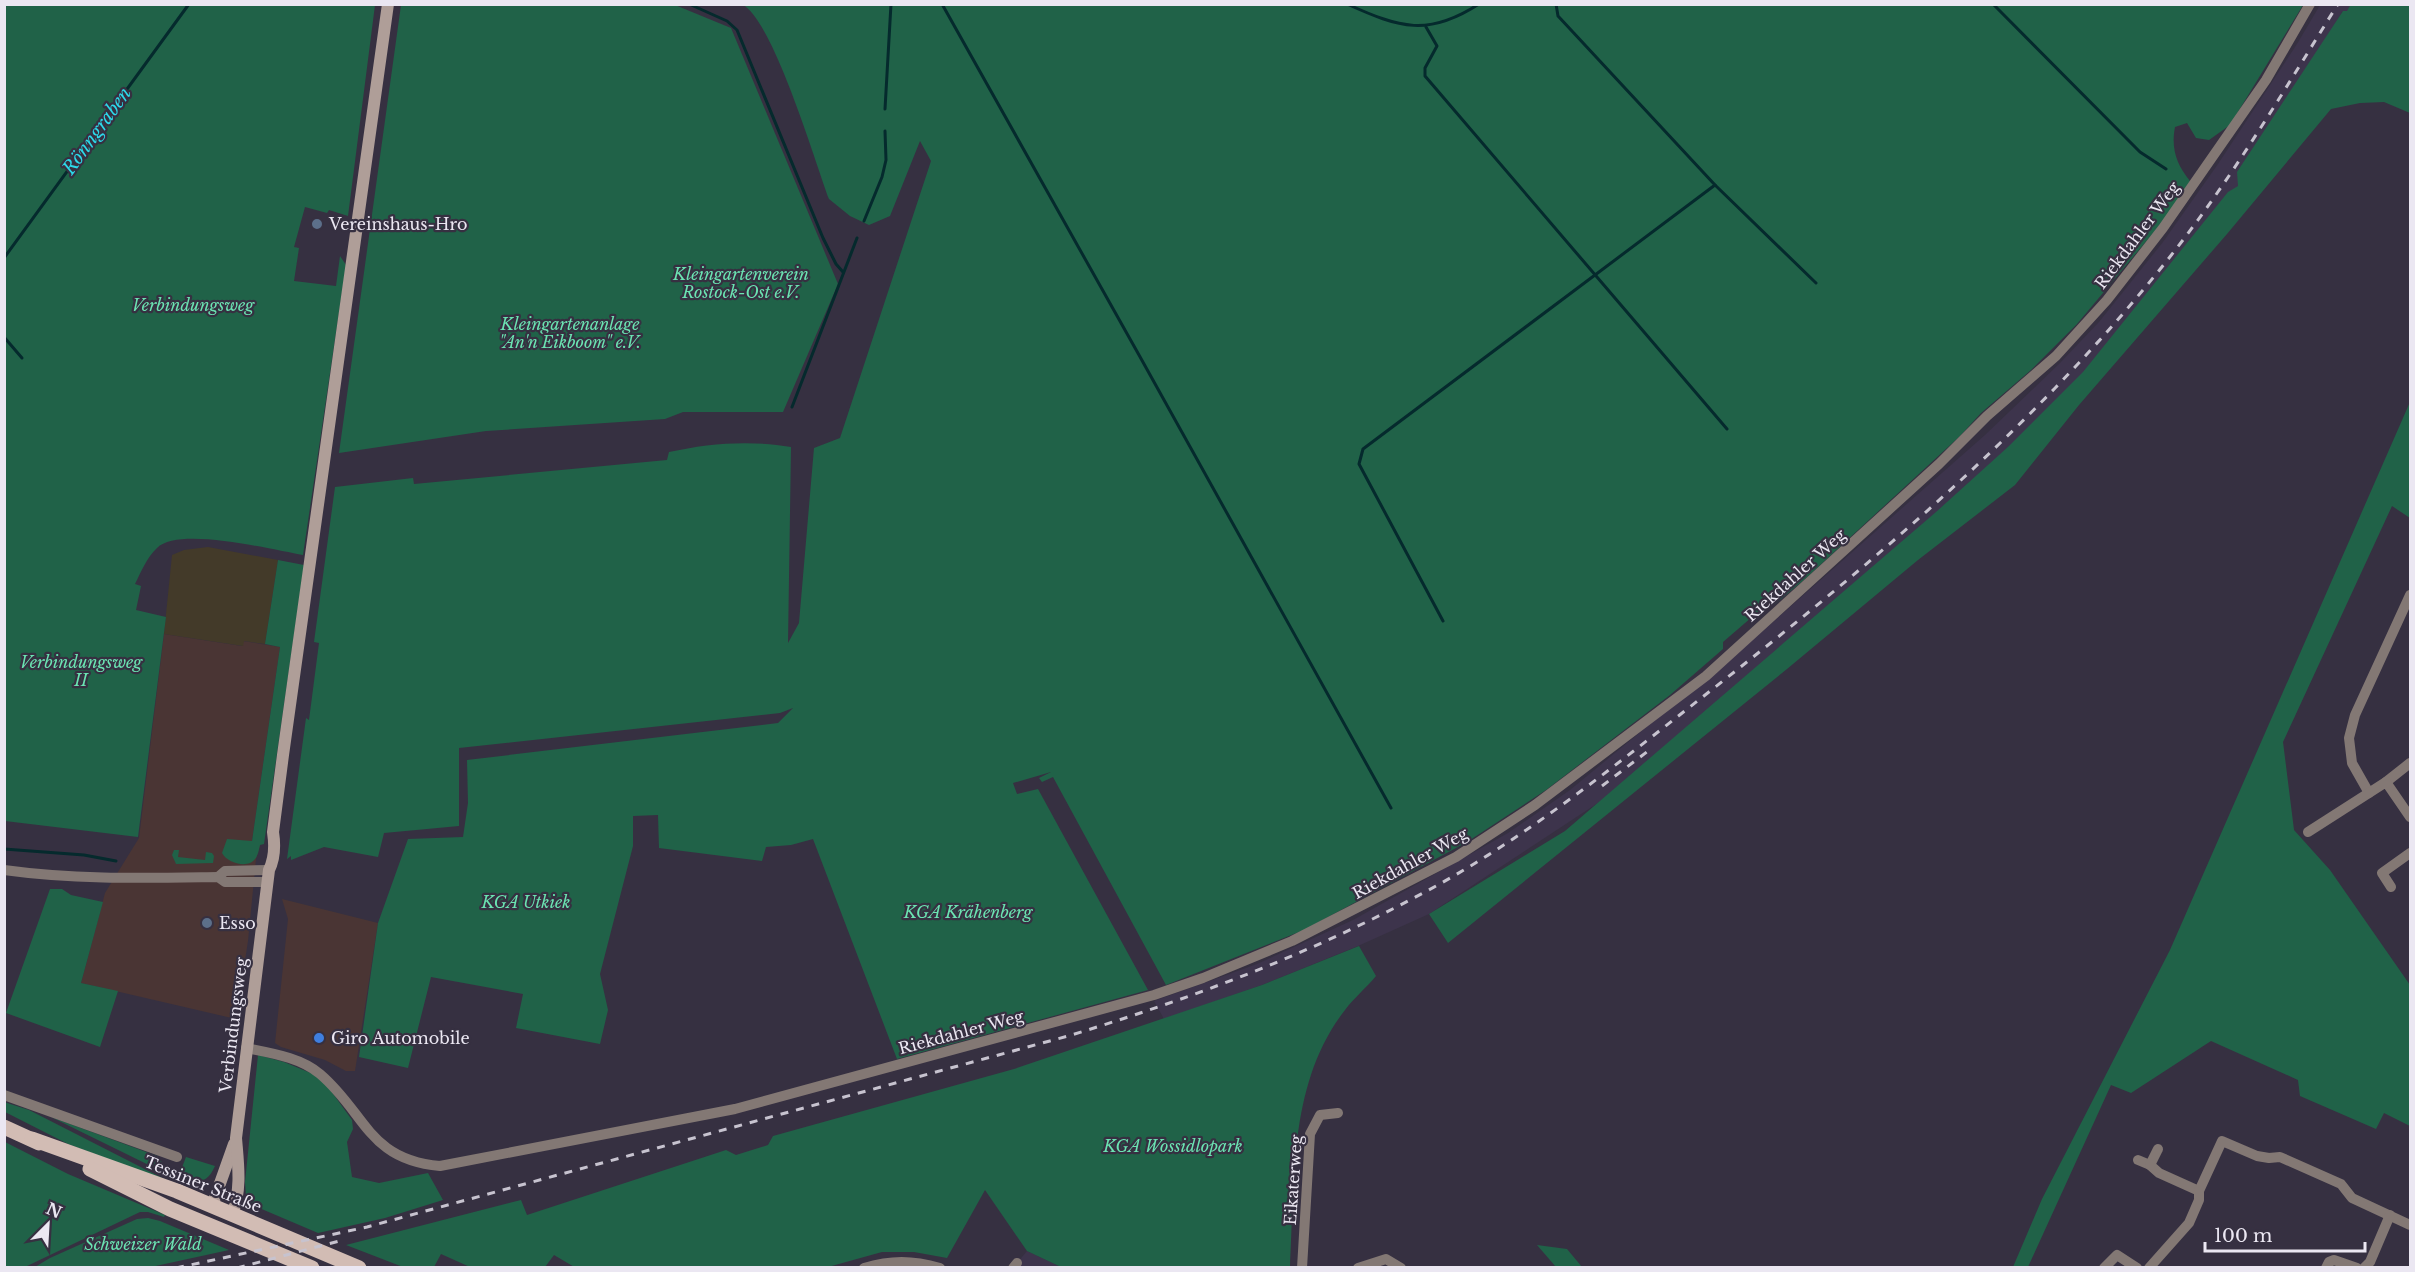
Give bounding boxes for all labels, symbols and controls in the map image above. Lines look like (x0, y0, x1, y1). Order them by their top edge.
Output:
water label: Rönngraben (57, 83, 136, 180)
street label: Riekdahler Weg (2090, 177, 2184, 293)
place label: Vereinshaus-Hro (328, 214, 468, 234)
marker: Vereinshaus-Hro (310, 217, 324, 231)
park label: Kleingartenverein Rostock-Ost e.V. (672, 264, 809, 302)
park label: Verbindungsweg (132, 295, 255, 315)
park label: Kleingartenanlage "An'n Eikboom" e.V. (499, 314, 641, 352)
street label: Riekdahler Weg (1740, 524, 1850, 626)
park label: Verbindungsweg II (20, 652, 143, 690)
street label: Riekdahler Weg (1349, 823, 1472, 903)
park label: KGA Utkiek (481, 892, 570, 912)
park label: KGA Krähenberg (903, 902, 1033, 922)
place label: Esso (219, 913, 256, 933)
marker: Esso (200, 916, 214, 930)
street label: Verbindungsweg (215, 956, 251, 1095)
street label: Riekdahler Weg (896, 1006, 1026, 1058)
place label: Giro Automobile (331, 1028, 470, 1048)
marker: Giro Automobile (312, 1031, 326, 1045)
street label: Eikaterweg (1280, 1134, 1306, 1226)
park label: KGA Wossidlopark (1102, 1136, 1243, 1156)
street label: Tessiner Straße (141, 1151, 265, 1217)
north arrow (18, 1194, 78, 1254)
text: N (43, 1198, 65, 1222)
scale bar (2205, 1215, 2366, 1253)
text: 100 m (2214, 1225, 2272, 1247)
park label: Schweizer Wald (84, 1234, 202, 1254)

